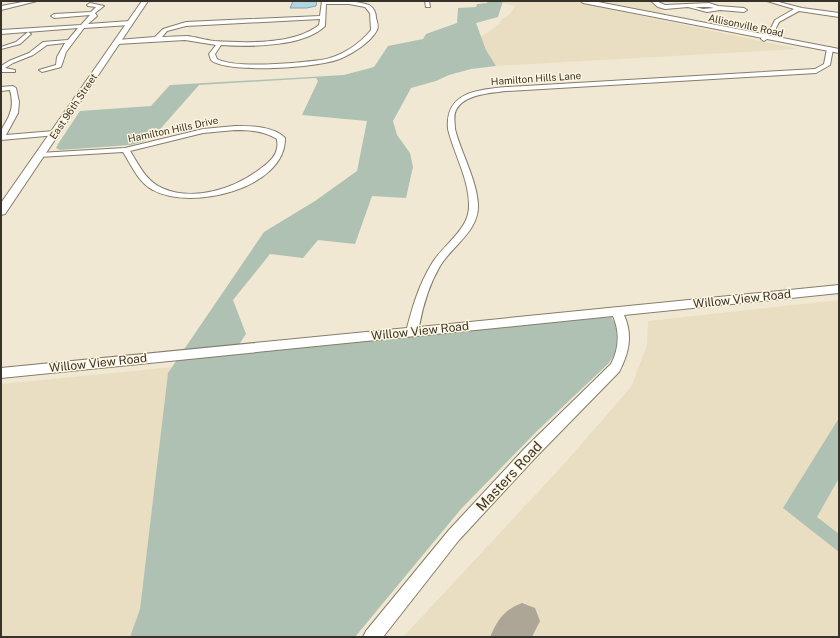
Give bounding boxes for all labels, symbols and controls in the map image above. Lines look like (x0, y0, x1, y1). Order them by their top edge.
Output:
street label: Allisonville Road (707, 11, 785, 39)
street label: Hamilton Hills Lane (490, 69, 582, 87)
street label: East 96th Street (47, 71, 99, 141)
street label: Hamilton Hills Drive (127, 114, 220, 144)
street label: Willow View Road (692, 287, 792, 311)
street label: Willow View Road (370, 319, 470, 343)
street label: Willow View Road (48, 351, 148, 375)
street label: Masters Road (473, 438, 545, 514)

